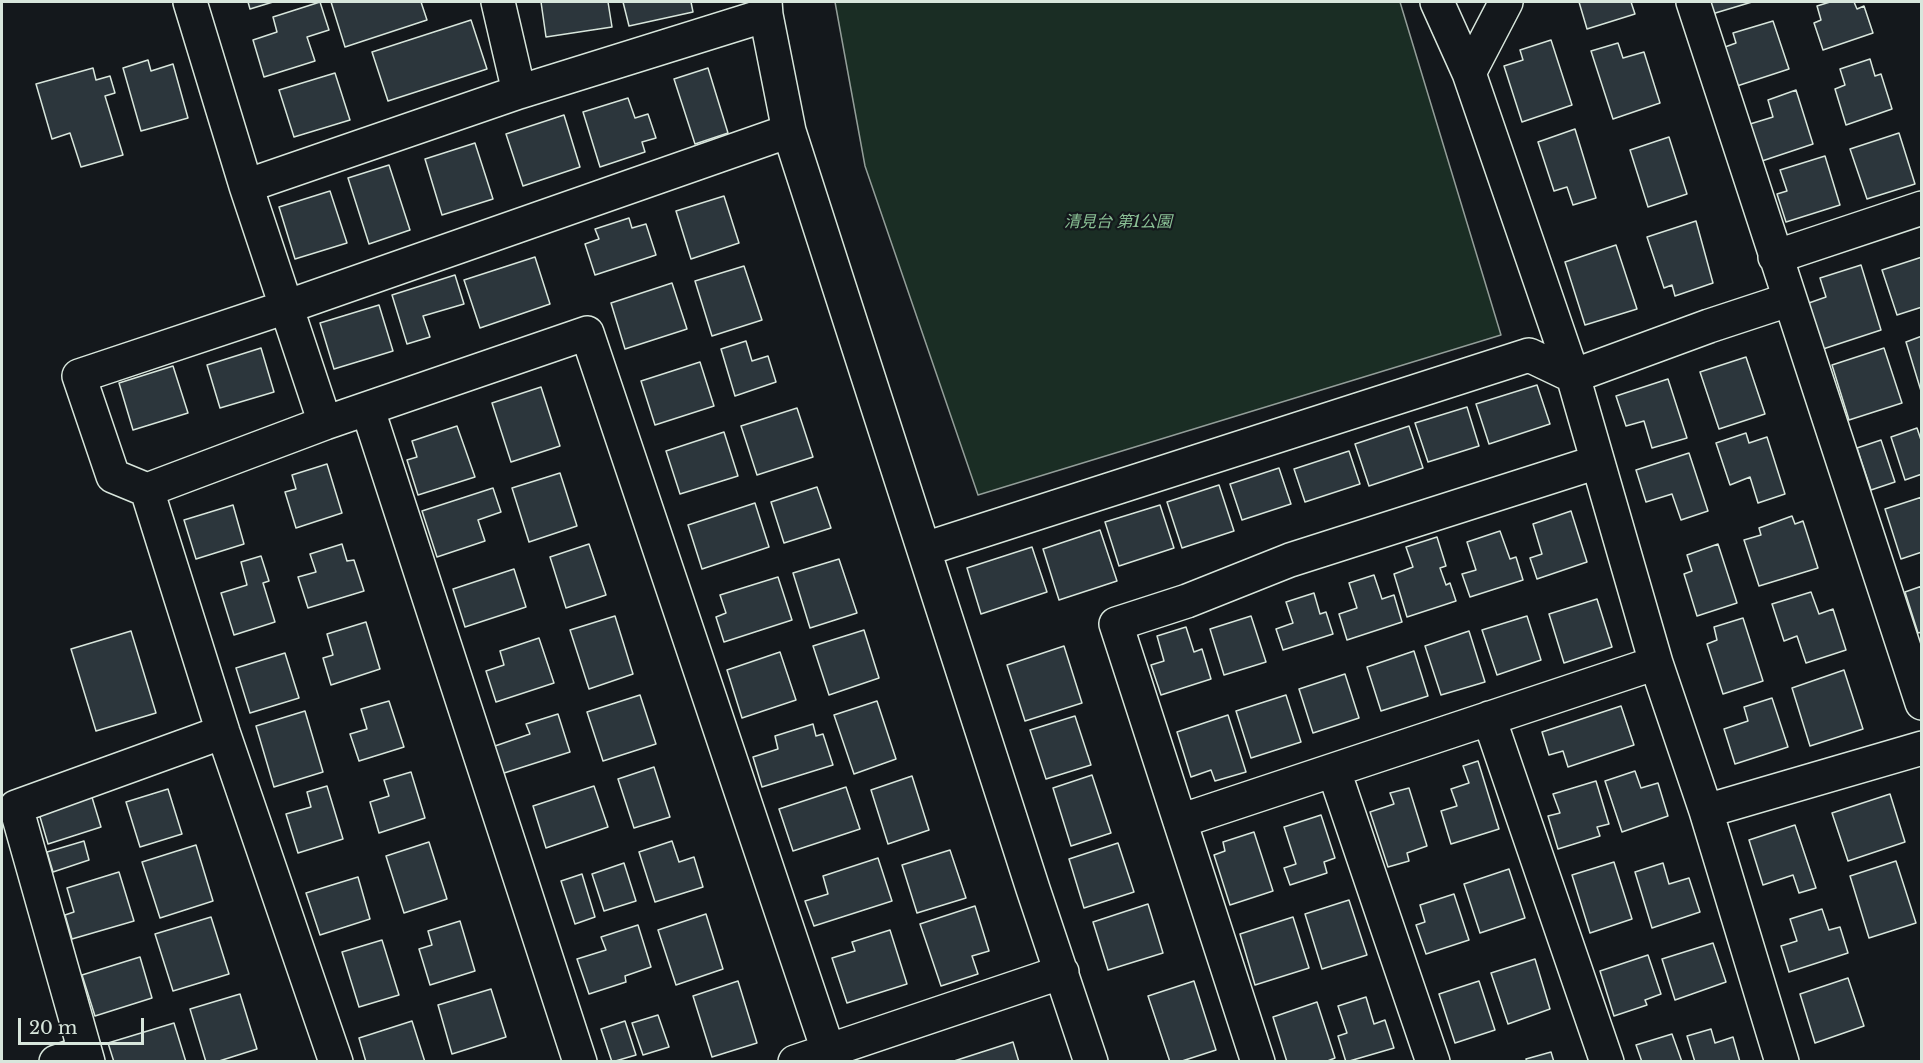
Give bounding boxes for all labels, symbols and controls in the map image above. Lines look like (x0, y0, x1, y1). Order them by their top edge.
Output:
park label: 清見台 第1公園 (1064, 212, 1172, 232)
scale bar (21, 1006, 147, 1044)
text: 20 m (29, 1017, 77, 1039)

